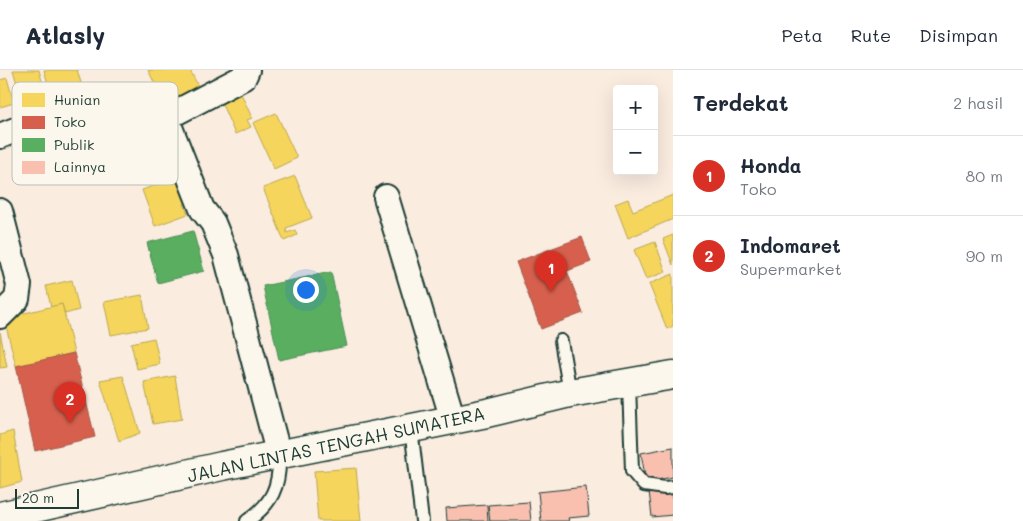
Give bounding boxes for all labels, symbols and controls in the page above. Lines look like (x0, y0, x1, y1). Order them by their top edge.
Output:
text: Atlasly (25, 19, 105, 50)
text: Peta (781, 23, 823, 47)
text: Rute (851, 23, 891, 47)
text: Disimpan (919, 23, 998, 47)
legend (12, 82, 178, 185)
map controls (613, 85, 658, 175)
button: + (613, 85, 658, 130)
text: Terdekat (693, 89, 788, 116)
text: Hunian (54, 90, 100, 109)
text: 2 hasil (953, 92, 1003, 113)
text: Toko (54, 112, 86, 131)
button: − (613, 130, 658, 175)
text: Publik (54, 135, 94, 154)
text: Honda (740, 153, 801, 178)
text: Lainnya (54, 157, 106, 176)
text: 1 (705, 165, 713, 186)
text: 80 m (966, 165, 1003, 186)
text: Toko (740, 178, 776, 199)
text: Indomaret (740, 233, 841, 258)
text: 2 (705, 245, 713, 266)
text: 90 m (966, 245, 1003, 266)
pin: 1 (535, 251, 567, 292)
text: Supermarket (740, 258, 842, 279)
your location (293, 277, 319, 303)
pin: 2 (54, 382, 86, 423)
street label: JALAN LINTAS TENGAH SUMATERA (185, 401, 487, 487)
scale bar (15, 486, 79, 509)
text: 20 m (22, 488, 54, 507)

